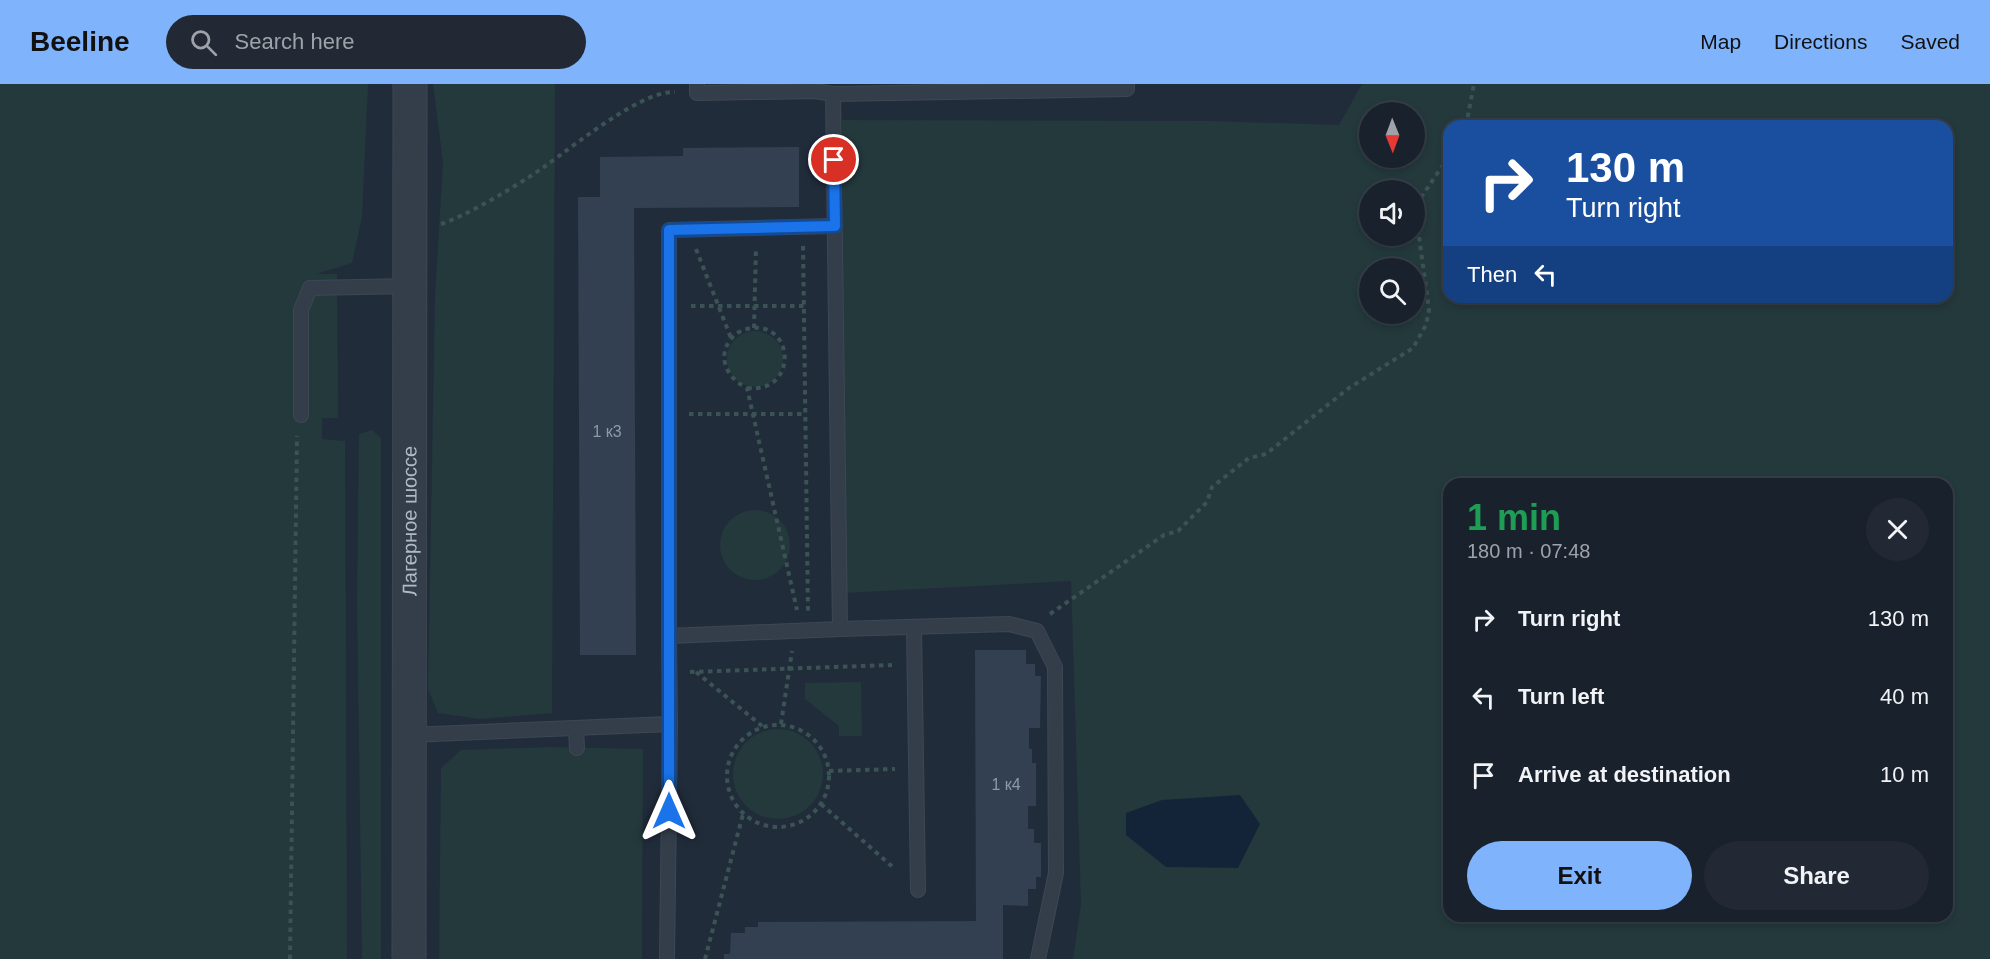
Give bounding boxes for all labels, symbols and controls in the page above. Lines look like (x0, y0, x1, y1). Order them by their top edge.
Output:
search box (166, 15, 586, 69)
text: Beeline (30, 26, 130, 57)
icon: search (187, 26, 220, 59)
text: Search here (235, 29, 354, 54)
text: Map (1700, 30, 1741, 53)
text: Directions (1774, 30, 1867, 53)
text: Saved (1900, 30, 1960, 53)
north arrow (1359, 102, 1425, 168)
map controls (1359, 102, 1425, 324)
pin (808, 134, 859, 185)
icon: arrive (817, 143, 850, 176)
icon: right (1467, 144, 1545, 222)
text: 130 m (1566, 144, 1685, 191)
button: sound (1359, 180, 1425, 246)
text: Turn right (1566, 193, 1681, 223)
button: search (1359, 258, 1425, 324)
icon: left (1529, 258, 1562, 291)
text: Then (1467, 262, 1517, 287)
house number: 1 к3 (592, 423, 622, 440)
street label: Лагерное шоссе (398, 446, 421, 596)
text: 1 min (1467, 497, 1561, 538)
button: close (1866, 498, 1929, 561)
text: 180 m · 07:48 (1467, 540, 1590, 562)
icon: right (1467, 603, 1500, 636)
text: Turn right (1518, 606, 1620, 631)
text: 130 m (1868, 606, 1929, 631)
icon: left (1467, 681, 1500, 714)
text: Turn left (1518, 684, 1604, 709)
text: 40 m (1880, 684, 1929, 709)
icon: arrive (1467, 759, 1500, 792)
text: Arrive at destination (1518, 762, 1731, 787)
text: 10 m (1880, 762, 1929, 787)
house number: 1 к4 (991, 776, 1021, 793)
position arrow (637, 779, 701, 843)
button: Exit (1467, 841, 1692, 910)
button: Share (1704, 841, 1929, 910)

